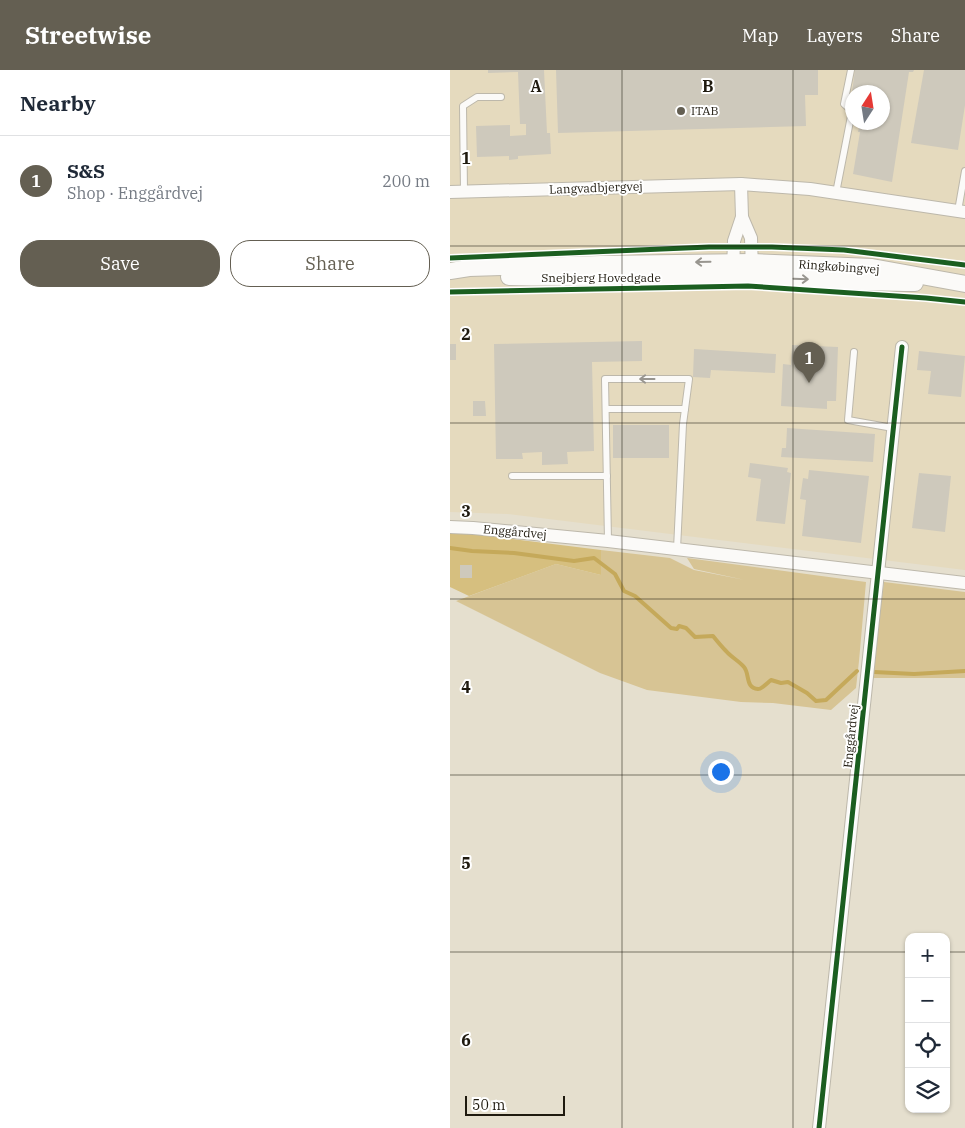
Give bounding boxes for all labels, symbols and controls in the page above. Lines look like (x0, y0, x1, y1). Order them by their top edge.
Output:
text: Streetwise (25, 19, 151, 51)
text: Map (742, 24, 779, 47)
text: Layers (807, 24, 863, 47)
text: Share (891, 24, 940, 47)
text: A (530, 76, 542, 96)
text: B (702, 76, 714, 96)
north arrow (845, 85, 890, 130)
text: Nearby (20, 89, 96, 117)
place label: ITAB (691, 103, 719, 118)
marker: ITAB (675, 105, 687, 117)
text: 1 (461, 148, 471, 168)
text: S&S (67, 159, 105, 183)
text: 1 (31, 171, 41, 191)
text: 200 m (382, 171, 430, 191)
street label: Langvadbjergvej (549, 178, 643, 197)
text: Shop · Enggårdvej (67, 183, 203, 203)
button: Save (20, 240, 220, 287)
button: Share (230, 240, 430, 287)
street label: Ringkøbingvej (798, 256, 880, 277)
one-way arrow (695, 257, 712, 267)
street label: Snejbjerg Hovedgade (541, 270, 661, 285)
one-way arrow (792, 274, 808, 284)
text: 2 (461, 324, 471, 344)
pin: 1 (793, 342, 825, 383)
one-way arrow (639, 374, 656, 384)
text: 3 (461, 501, 471, 521)
street label: Enggårdvej (483, 521, 548, 542)
text: 4 (461, 677, 471, 697)
street label: Enggårdvej (840, 703, 861, 769)
your location (708, 759, 734, 785)
text: 5 (461, 853, 471, 873)
map controls (905, 933, 950, 1113)
button: + (905, 933, 950, 978)
button: − (905, 978, 950, 1023)
button: locate (905, 1023, 950, 1068)
text: 6 (461, 1030, 471, 1050)
button: layers (905, 1068, 950, 1113)
scale bar (465, 1093, 565, 1116)
text: 50 m (472, 1096, 505, 1114)

